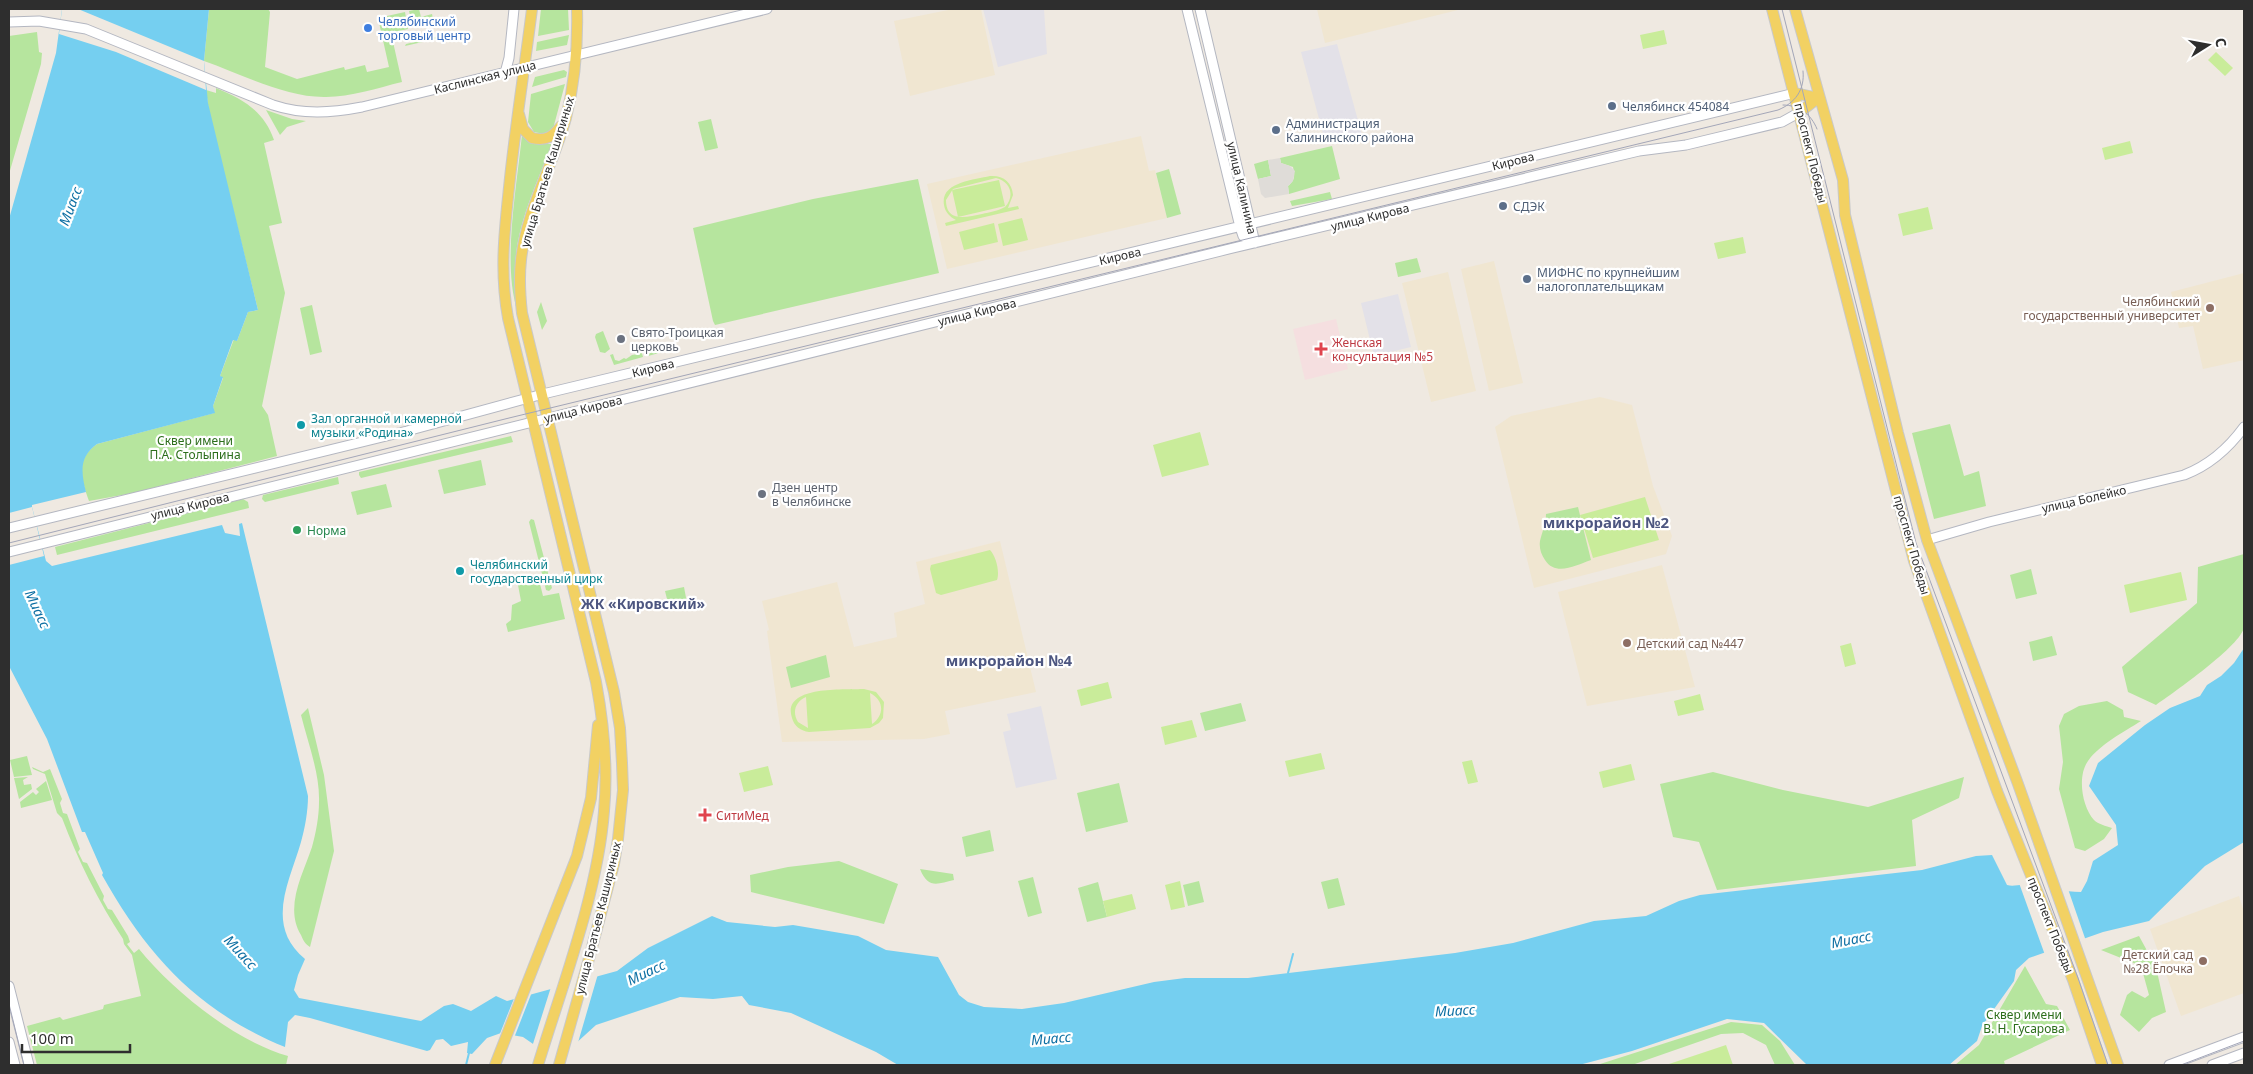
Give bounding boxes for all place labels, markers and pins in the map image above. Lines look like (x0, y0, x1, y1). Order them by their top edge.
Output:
place label: Челябинский торговый центр (378, 13, 471, 44)
marker: Челябинский торговый центр (362, 22, 374, 34)
place label: Челябинск 454084 (1622, 98, 1729, 115)
marker: Челябинск 454084 (1606, 100, 1618, 112)
place label: Администрация Калининского района (1286, 115, 1414, 146)
marker: Администрация Калининского района (1270, 124, 1282, 136)
place label: СДЭК (1513, 198, 1545, 215)
marker: СДЭК (1497, 200, 1509, 212)
place label: МИФНС по крупнейшим налогоплательщикам (1537, 264, 1680, 295)
marker: МИФНС по крупнейшим налогоплательщикам (1521, 273, 1533, 285)
place label: Челябинский государственный университет (2023, 293, 2200, 324)
marker: Челябинский государственный университет (2204, 302, 2216, 314)
place label: Свято-Троицкая церковь (631, 324, 724, 355)
marker: Свято-Троицкая церковь (615, 333, 627, 345)
place label: Женская консультация №5 (1332, 334, 1433, 365)
marker: Женская консультация №5 (1314, 342, 1328, 356)
place label: Зал органной и камерной музыки «Родина» (311, 410, 462, 441)
marker: Зал органной и камерной музыки «Родина» (295, 419, 307, 431)
place label: Дзен центр в Челябинске (772, 479, 852, 510)
marker: Дзен центр в Челябинске (756, 488, 768, 500)
place label: Норма (307, 522, 346, 539)
marker: Норма (291, 524, 303, 536)
place label: Челябинский государственный цирк (470, 556, 603, 587)
marker: Челябинский государственный цирк (454, 565, 466, 577)
place label: Детский сад №447 (1637, 635, 1744, 652)
marker: Детский сад №447 (1621, 637, 1633, 649)
place label: СитиМед (716, 807, 770, 824)
marker: СитиМед (698, 808, 712, 822)
place label: Детский сад №28 Ёлочка (2122, 946, 2194, 977)
marker: Детский сад №28 Ёлочка (2197, 955, 2209, 967)

